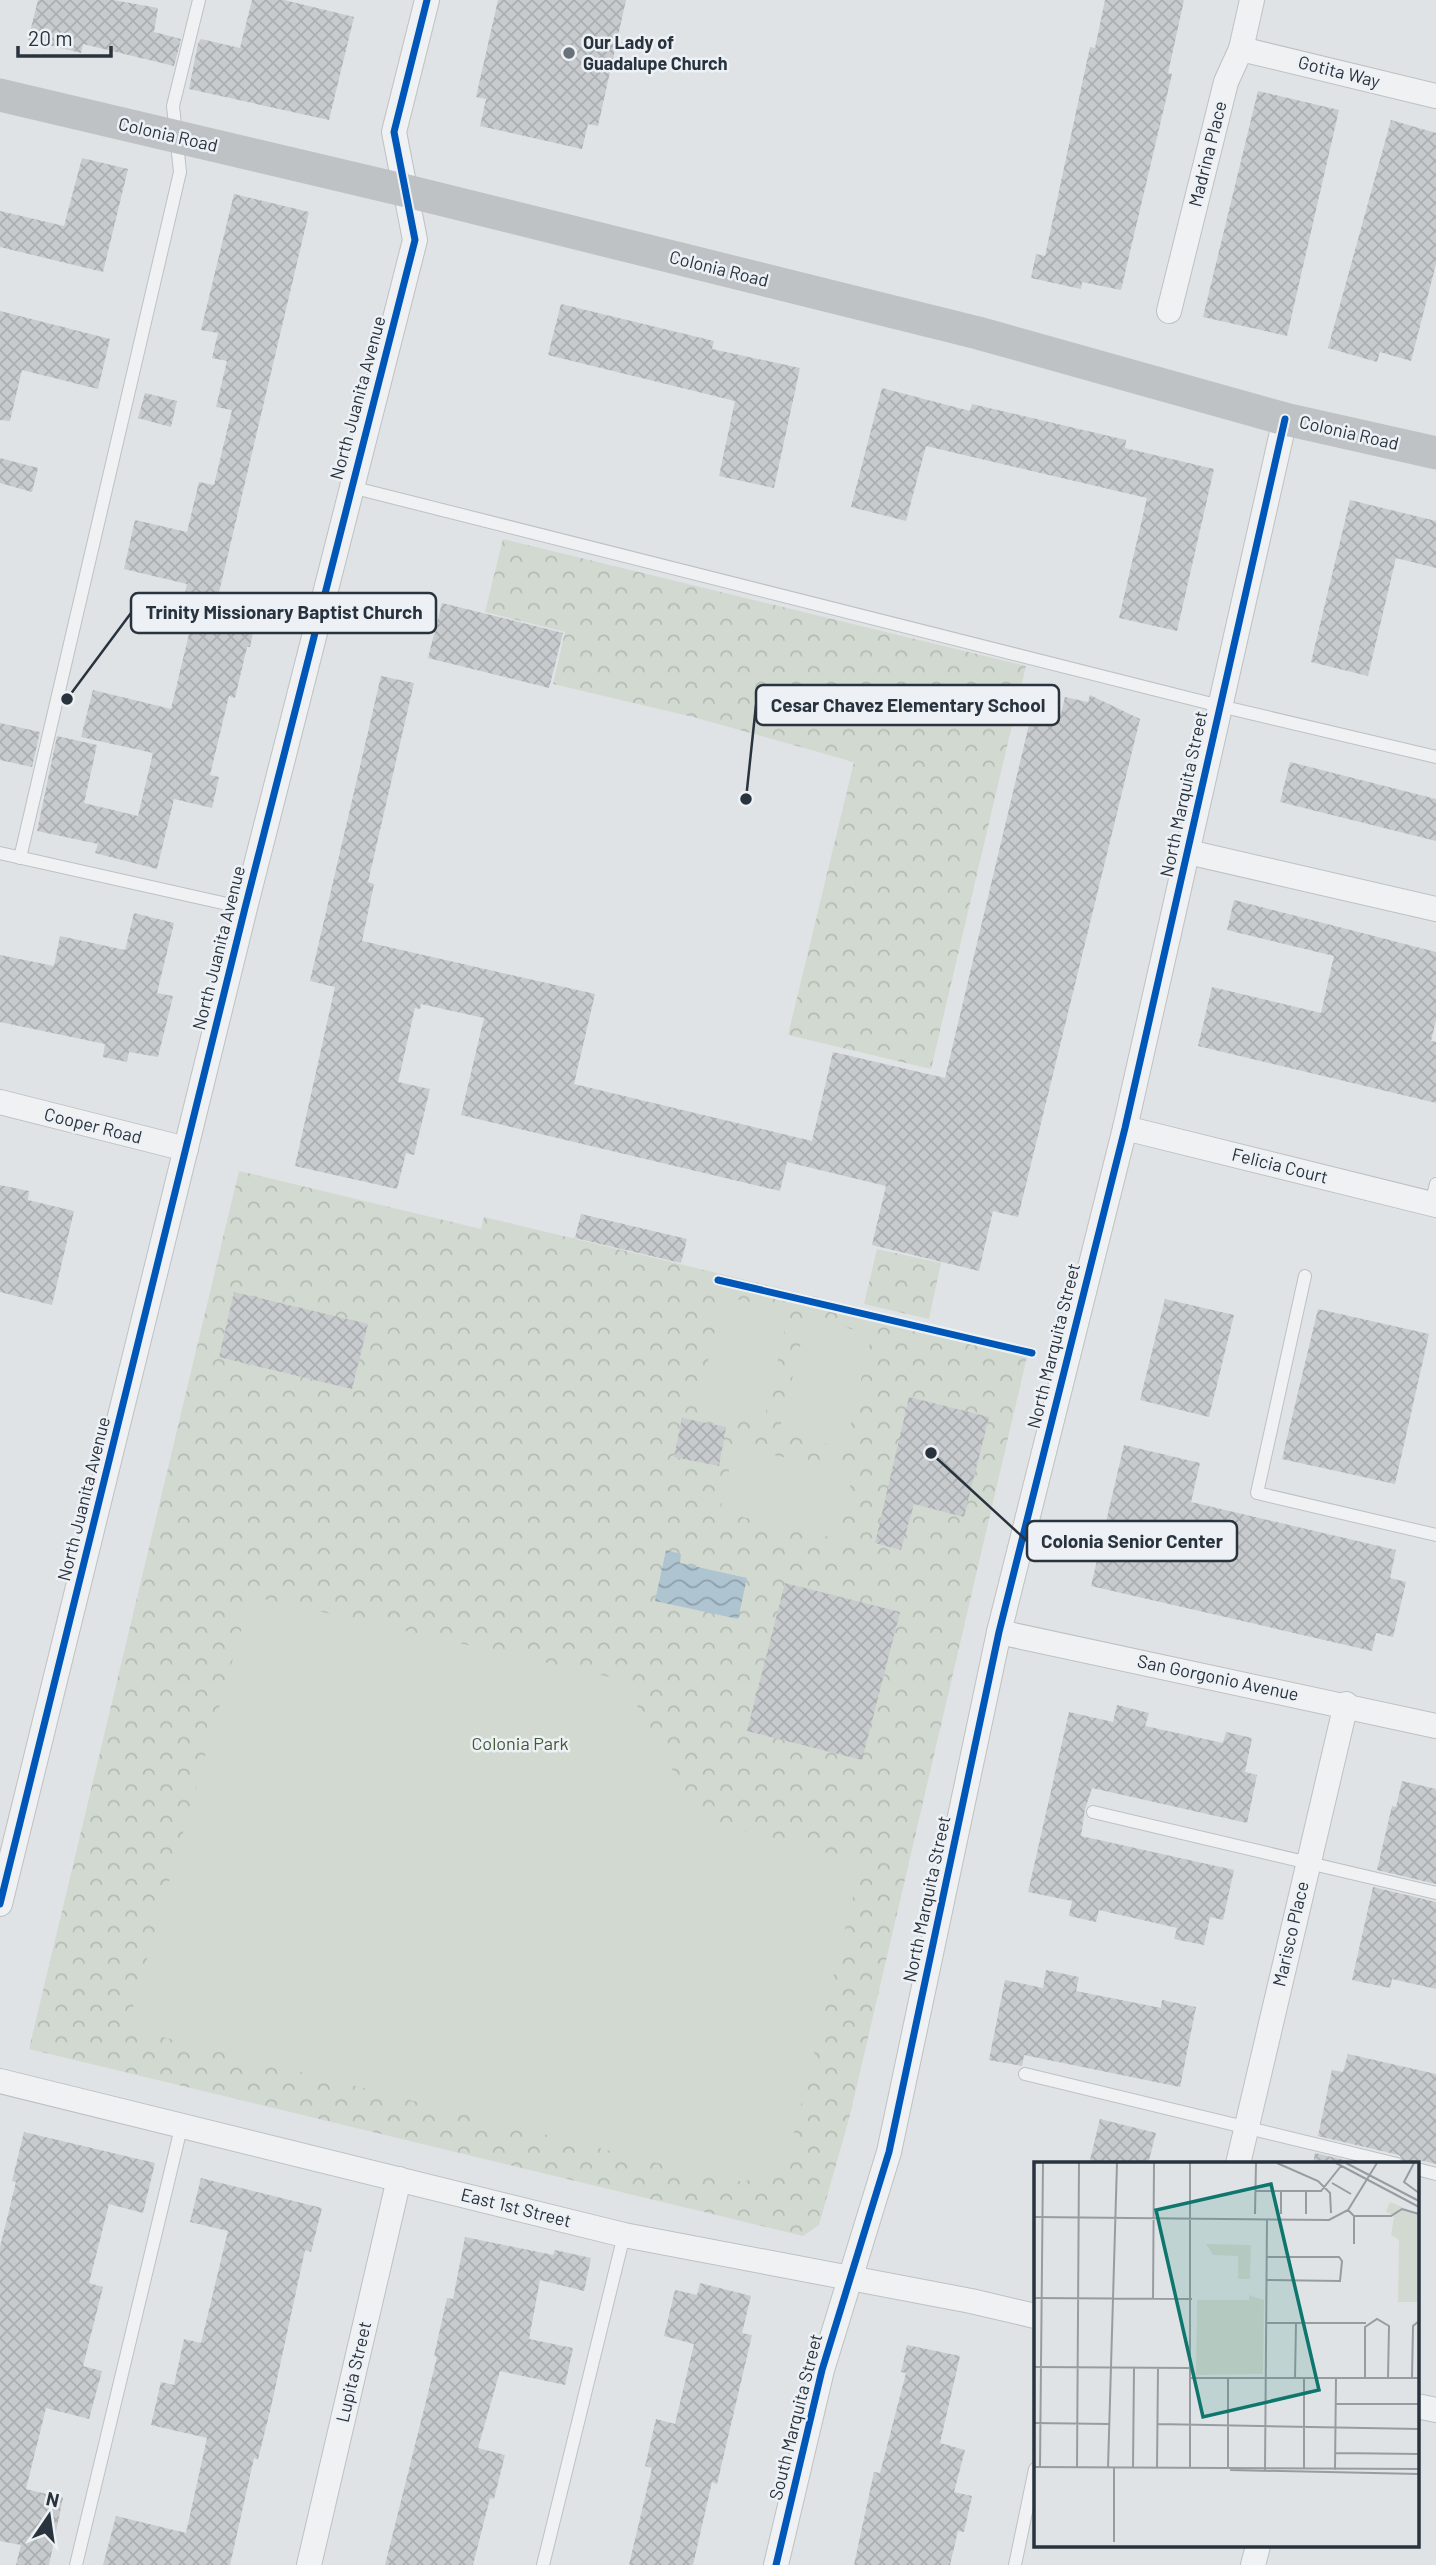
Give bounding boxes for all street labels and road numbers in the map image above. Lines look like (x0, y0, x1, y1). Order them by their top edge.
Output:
street label: Gotita Way (1296, 50, 1382, 92)
street label: Madrina Place (1183, 98, 1231, 209)
street label: Colonia Road (116, 112, 220, 156)
street label: Colonia Road (667, 245, 771, 291)
street label: North Juanita Avenue (325, 313, 389, 482)
street label: Colonia Road (1297, 410, 1401, 454)
street label: North Marquita Street (1155, 709, 1211, 879)
street label: North Juanita Avenue (187, 863, 249, 1032)
street label: Cooper Road (42, 1102, 144, 1148)
street label: Felicia Court (1230, 1142, 1331, 1188)
street label: North Marquita Street (1022, 1261, 1084, 1431)
street label: North Juanita Avenue (52, 1414, 114, 1583)
street label: San Gorgonio Avenue (1135, 1649, 1301, 1705)
street label: North Marquita Street (898, 1814, 954, 1984)
street label: Marisco Place (1267, 1879, 1313, 1989)
street label: East 1st Street (459, 2183, 574, 2231)
street label: Lupita Street (331, 2319, 375, 2424)
street label: South Marquita Street (764, 2331, 826, 2502)

